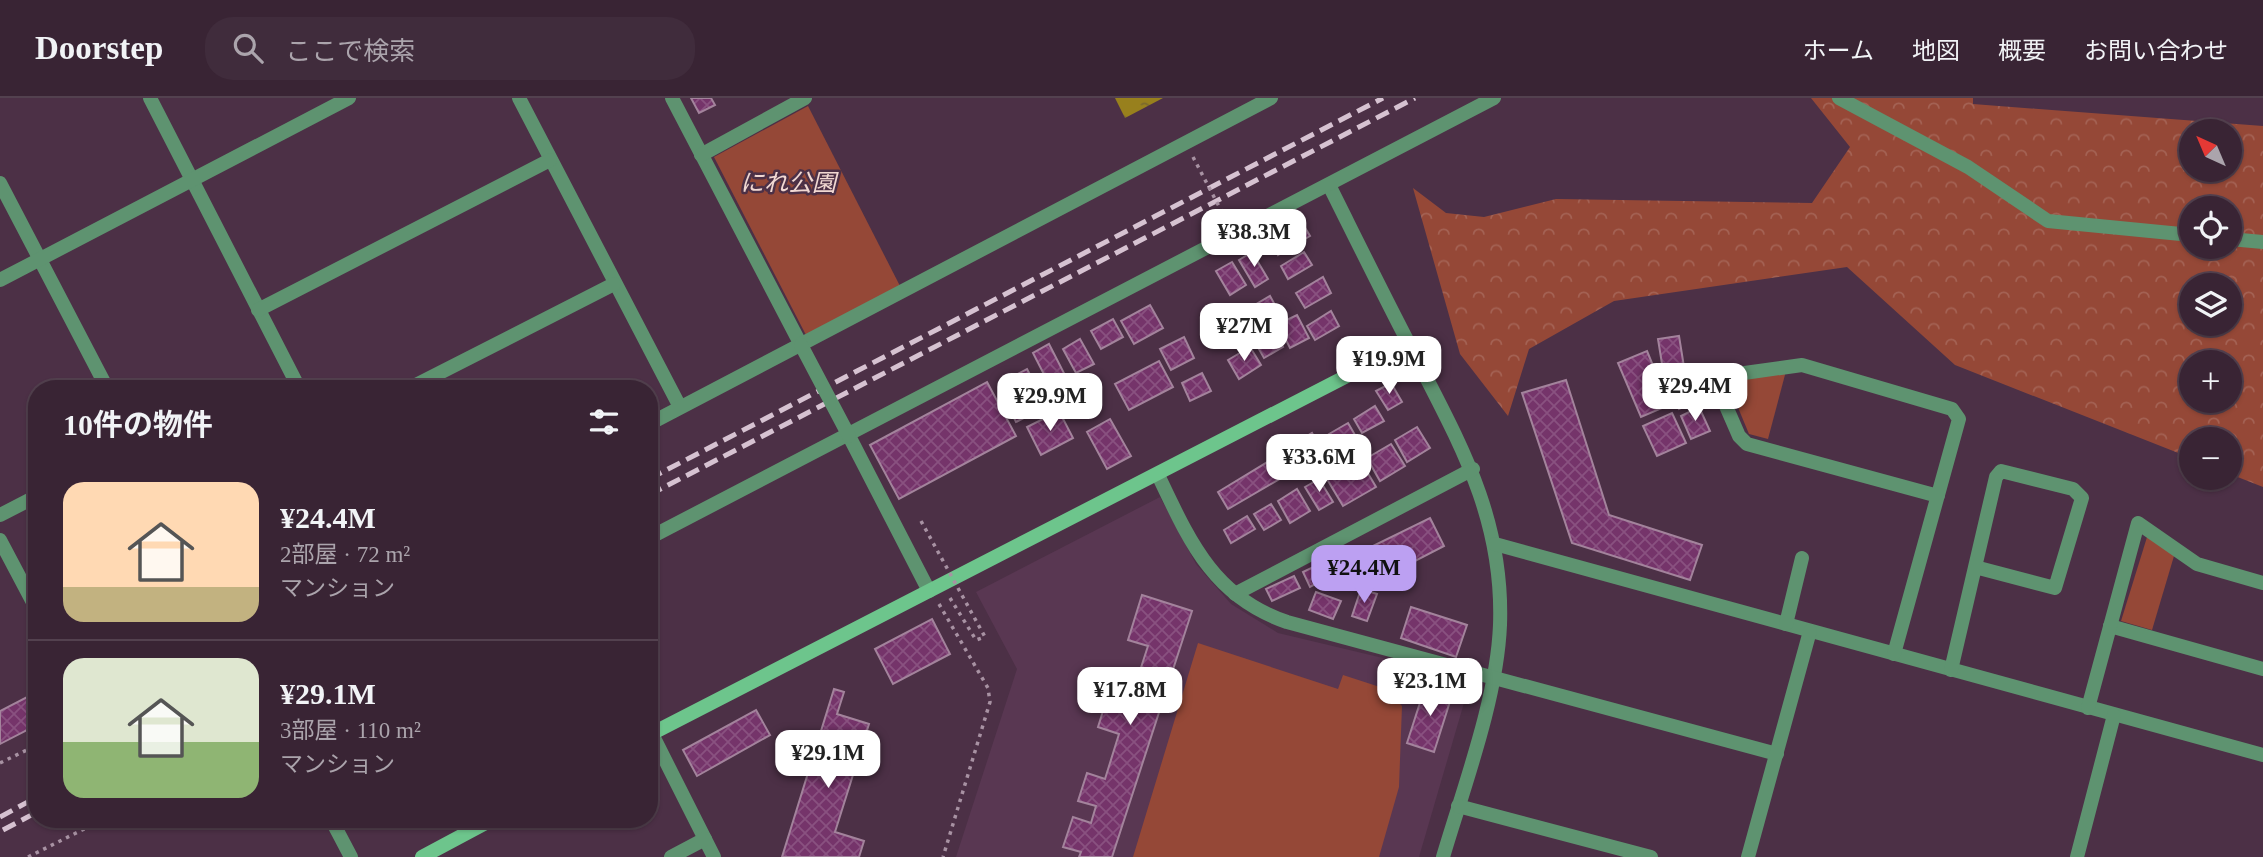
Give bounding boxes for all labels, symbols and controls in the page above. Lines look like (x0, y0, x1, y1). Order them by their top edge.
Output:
search box (205, 17, 695, 80)
icon: search (229, 29, 267, 67)
text: Doorstep (35, 30, 163, 66)
text: ここで検索 (285, 37, 415, 66)
text: ホーム (1803, 38, 1874, 64)
text: 地図 (1912, 38, 1960, 64)
text: 概要 (1998, 38, 2046, 64)
text: お問い合わせ (2084, 38, 2228, 64)
north arrow (2179, 119, 2242, 182)
map controls (2179, 119, 2242, 490)
park label: にれ公園 (740, 170, 839, 196)
button: locate (2179, 196, 2242, 259)
pin: ¥38.3M (1197, 209, 1311, 269)
text: ¥38.3M (1217, 219, 1291, 244)
button: layers (2179, 273, 2242, 336)
pin: ¥27M (1203, 303, 1285, 363)
text: ¥27M (1216, 313, 1272, 338)
pin: ¥19.9M (1332, 336, 1446, 396)
text: ¥19.9M (1352, 346, 1426, 371)
button: + (2179, 350, 2242, 413)
pin: ¥29.4M (1638, 364, 1752, 423)
text: ¥29.4M (1658, 373, 1732, 398)
pin: ¥29.9M (993, 374, 1107, 433)
text: ¥29.9M (1013, 383, 1087, 408)
icon: filters (585, 403, 623, 441)
text: 10件の物件 (63, 408, 213, 441)
button: − (2179, 427, 2242, 490)
pin: ¥33.6M (1262, 434, 1376, 494)
text: ¥33.6M (1282, 444, 1356, 469)
text: ¥24.4M (280, 501, 376, 534)
icon: home (119, 510, 203, 594)
text: 2部屋 · 72 m² (280, 542, 410, 567)
pin: ¥24.4M (1307, 546, 1421, 605)
text: ¥24.4M (1327, 555, 1401, 580)
text: マンション (280, 576, 395, 601)
pin: ¥23.1M (1373, 658, 1487, 718)
pin: ¥17.8M (1073, 668, 1187, 727)
text: ¥23.1M (1393, 668, 1467, 693)
text: ¥29.1M (280, 677, 376, 710)
text: ¥17.8M (1093, 677, 1167, 702)
icon: home (119, 686, 203, 770)
text: 3部屋 · 110 m² (280, 718, 421, 743)
pin: ¥29.1M (771, 730, 885, 790)
text: ¥29.1M (791, 740, 865, 765)
text: マンション (280, 752, 395, 777)

